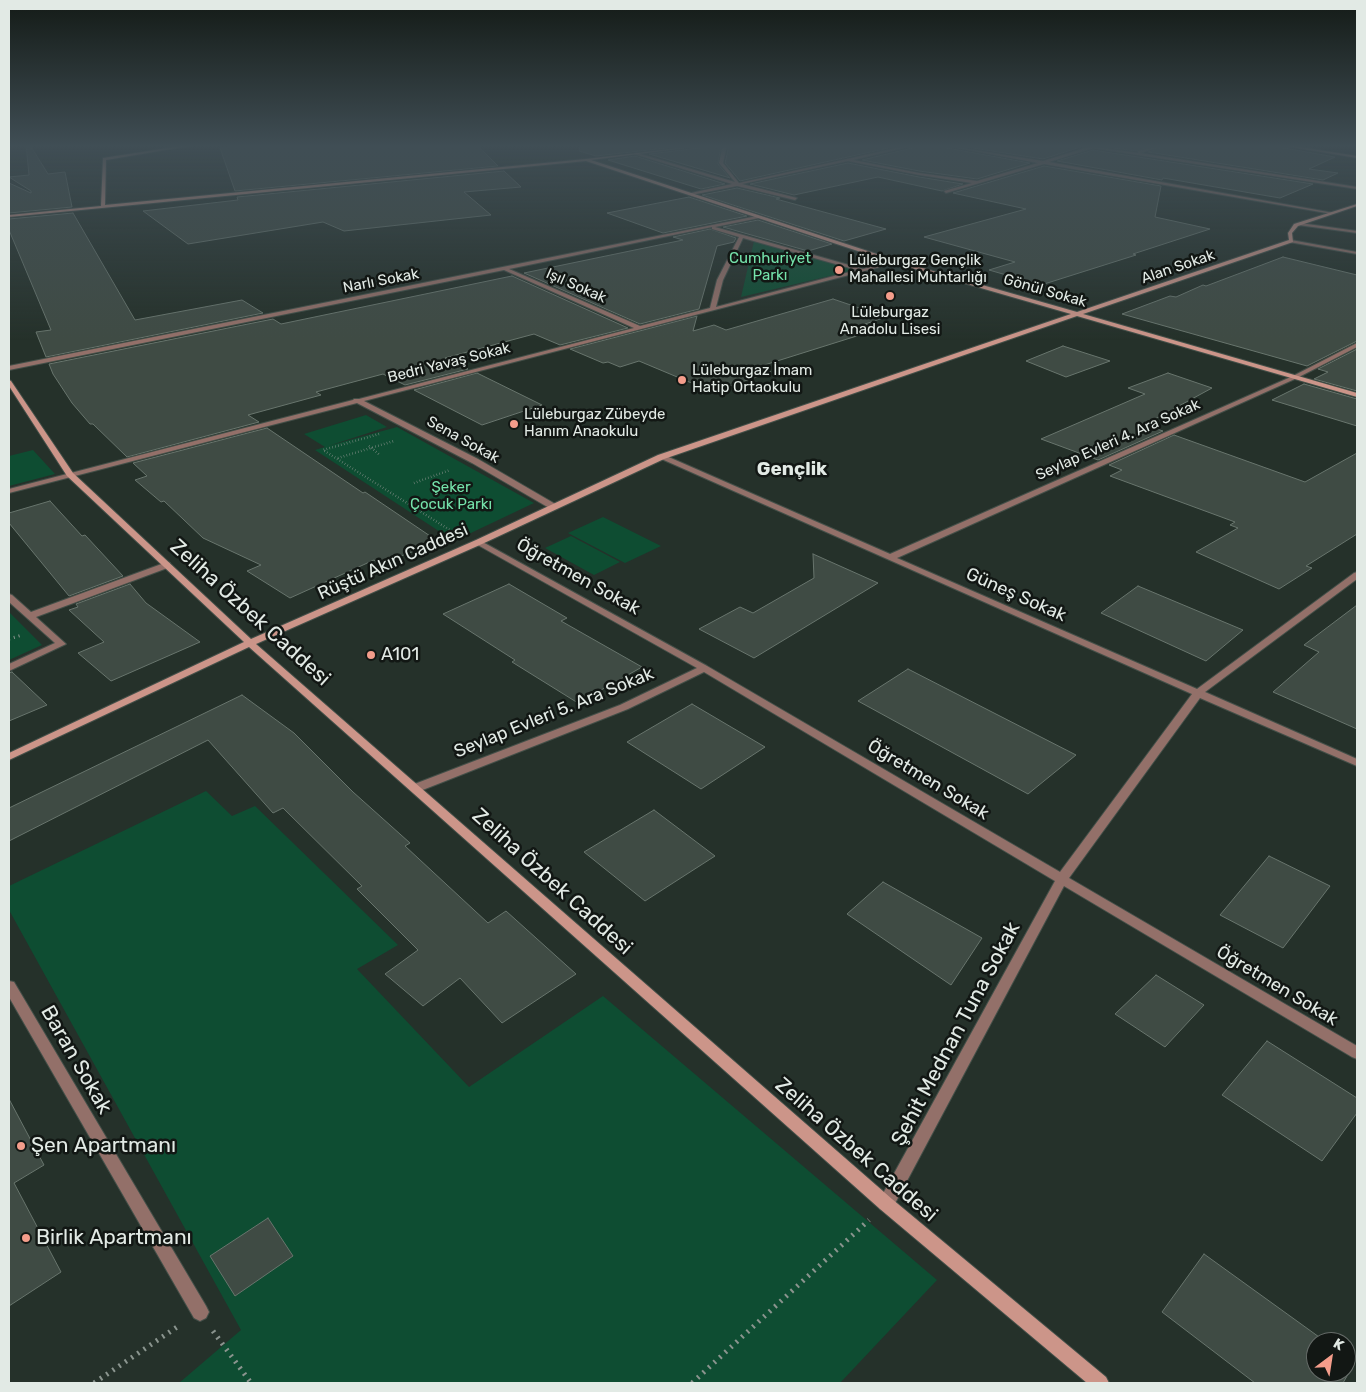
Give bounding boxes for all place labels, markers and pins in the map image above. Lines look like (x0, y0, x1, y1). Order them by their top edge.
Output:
place label: Lüleburgaz Gençlik Mahallesi Muhtarlığı (849, 252, 987, 287)
marker: Lüleburgaz Gençlik Mahallesi Muhtarlığı (833, 264, 845, 276)
marker: Lüleburgaz Anadolu Lisesi (884, 290, 896, 302)
place label: Lüleburgaz Anadolu Lisesi (840, 304, 940, 339)
place label: Lüleburgaz İmam Hatip Ortaokulu (692, 362, 812, 397)
marker: Lüleburgaz İmam Hatip Ortaokulu (676, 374, 688, 386)
place label: Lüleburgaz Zübeyde Hanım Anaokulu (524, 406, 665, 441)
marker: Lüleburgaz Zübeyde Hanım Anaokulu (508, 418, 520, 430)
place label: A101 (381, 644, 419, 666)
marker: A101 (365, 649, 377, 661)
place label: Şen Apartmanı (31, 1133, 176, 1159)
marker: Şen Apartmanı (15, 1140, 27, 1152)
place label: Birlik Apartmanı (36, 1225, 192, 1251)
marker: Birlik Apartmanı (20, 1232, 32, 1244)

